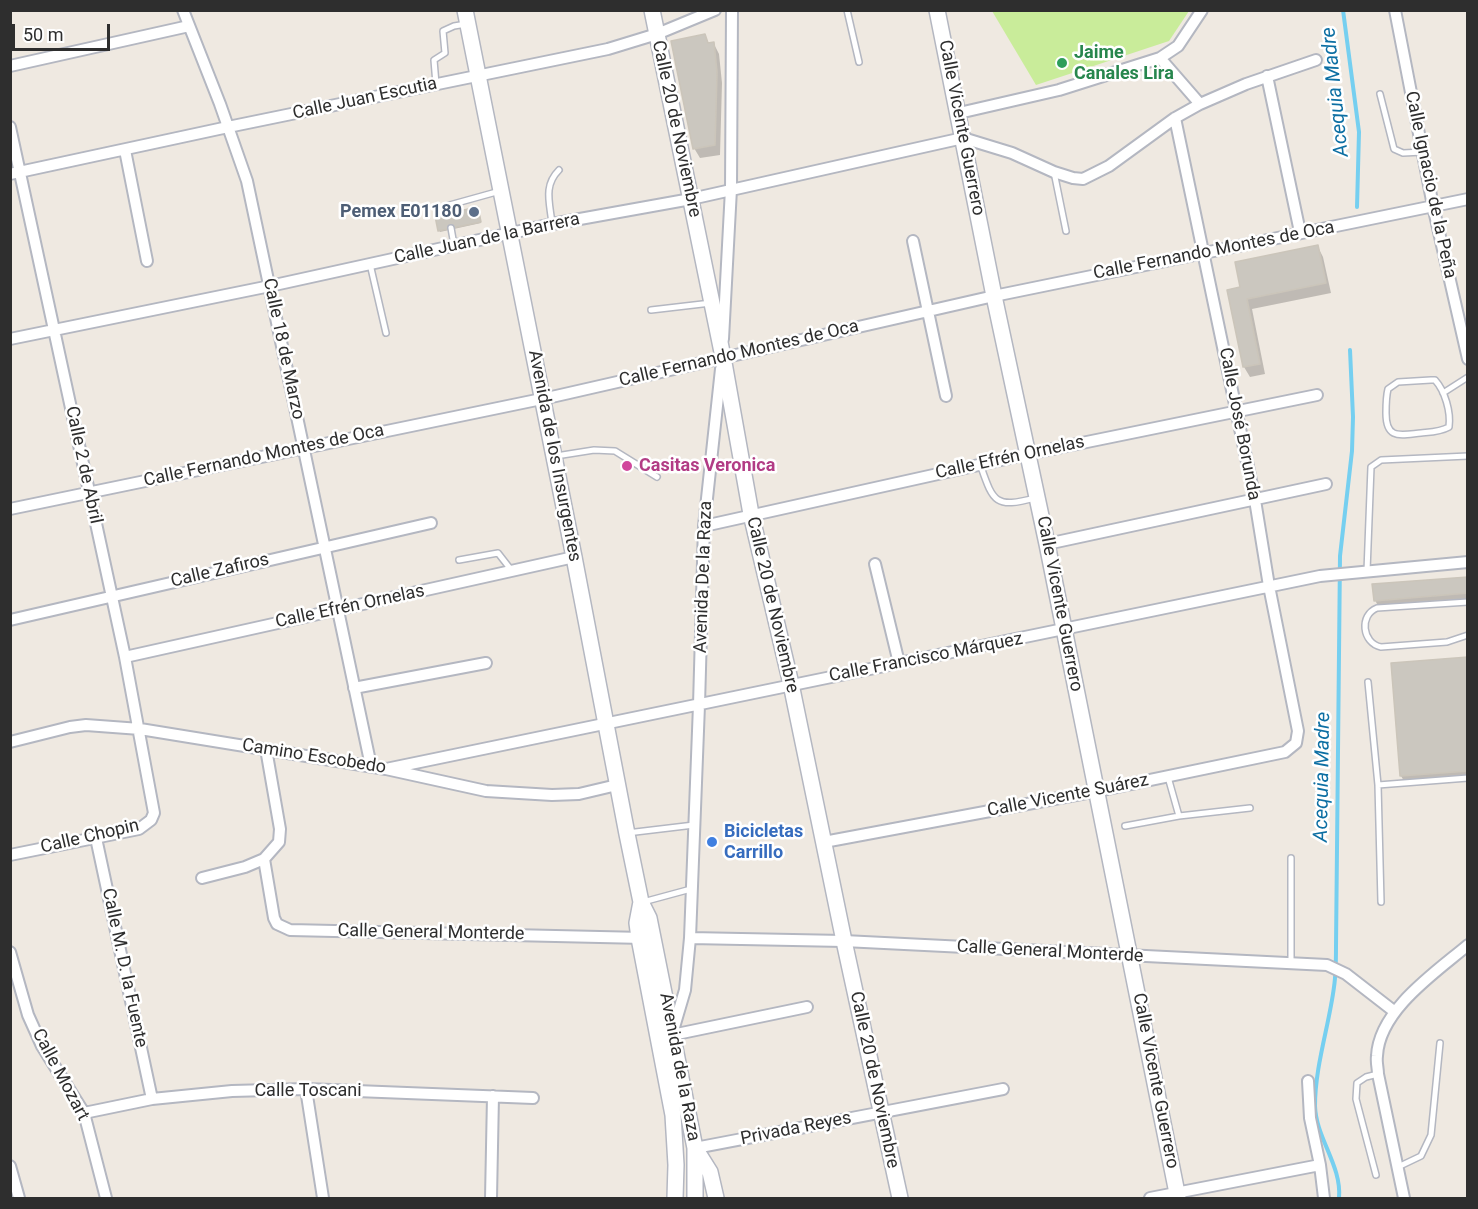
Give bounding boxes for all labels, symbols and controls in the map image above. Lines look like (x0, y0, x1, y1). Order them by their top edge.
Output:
scale bar (15, 12, 112, 50)
text: 50 m (23, 24, 63, 45)
water label: Acequia Madre (1317, 26, 1355, 158)
street label: Calle Vicente Guerrero (933, 38, 989, 218)
street label: Calle 20 de Noviembre (647, 39, 705, 219)
place label: Jaime Canales Lira (1074, 42, 1174, 84)
marker: Jaime Canales Lira (1055, 56, 1069, 70)
street label: Calle Juan Escutia (291, 73, 439, 125)
street label: Calle Ignacio de la Peña (1400, 89, 1460, 281)
place label: Pemex E01180 (340, 201, 462, 223)
marker: Pemex E01180 (467, 205, 481, 219)
street label: Calle Juan de la Barrera (392, 209, 582, 269)
street label: Calle Fernando Montes de Oca (1092, 217, 1336, 285)
street label: Calle 18 de Marzo (257, 276, 309, 422)
street label: Calle Fernando Montes de Oca (617, 316, 861, 392)
street label: Calle José Borunda (1214, 346, 1264, 502)
street label: Avenida de los Insurgentes (523, 348, 585, 564)
street label: Calle 2 de Abril (60, 404, 106, 526)
street label: Calle Fernando Montes de Oca (142, 420, 386, 492)
street label: Calle Efrén Ornelas (933, 432, 1087, 484)
place label: Casitas Veronica (639, 455, 775, 477)
marker: Casitas Veronica (620, 459, 634, 473)
street label: Avenida De la Raza (691, 501, 717, 653)
street label: Calle Vicente Guerrero (1031, 514, 1087, 694)
street label: Calle 20 de Noviembre (741, 515, 803, 695)
street label: Calle Zafiros (169, 549, 271, 593)
street label: Calle Efrén Ornelas (273, 581, 427, 633)
street label: Calle Francisco Márquez (827, 629, 1025, 687)
water label: Acequia Madre (1310, 712, 1336, 842)
street label: Camino Escobedo (240, 735, 388, 779)
street label: Calle Vicente Suárez (986, 770, 1150, 822)
street label: Calle Chopin (39, 815, 141, 859)
place label: Bicicletas Carrillo (724, 821, 803, 864)
marker: Bicicletas Carrillo (705, 835, 719, 849)
street label: Calle M. D. la Fuente (97, 886, 151, 1050)
street label: Calle General Monterde (337, 921, 525, 945)
street label: Calle General Monterde (956, 936, 1144, 968)
street label: Calle 20 de Noviembre (845, 990, 903, 1170)
street label: Avenida de la Raza (654, 991, 704, 1143)
street label: Calle Vicente Guerrero (1127, 991, 1183, 1171)
street label: Calle Mozart (27, 1025, 93, 1125)
street label: Calle Toscani (254, 1080, 362, 1102)
street label: Privada Reyes (739, 1108, 853, 1150)

